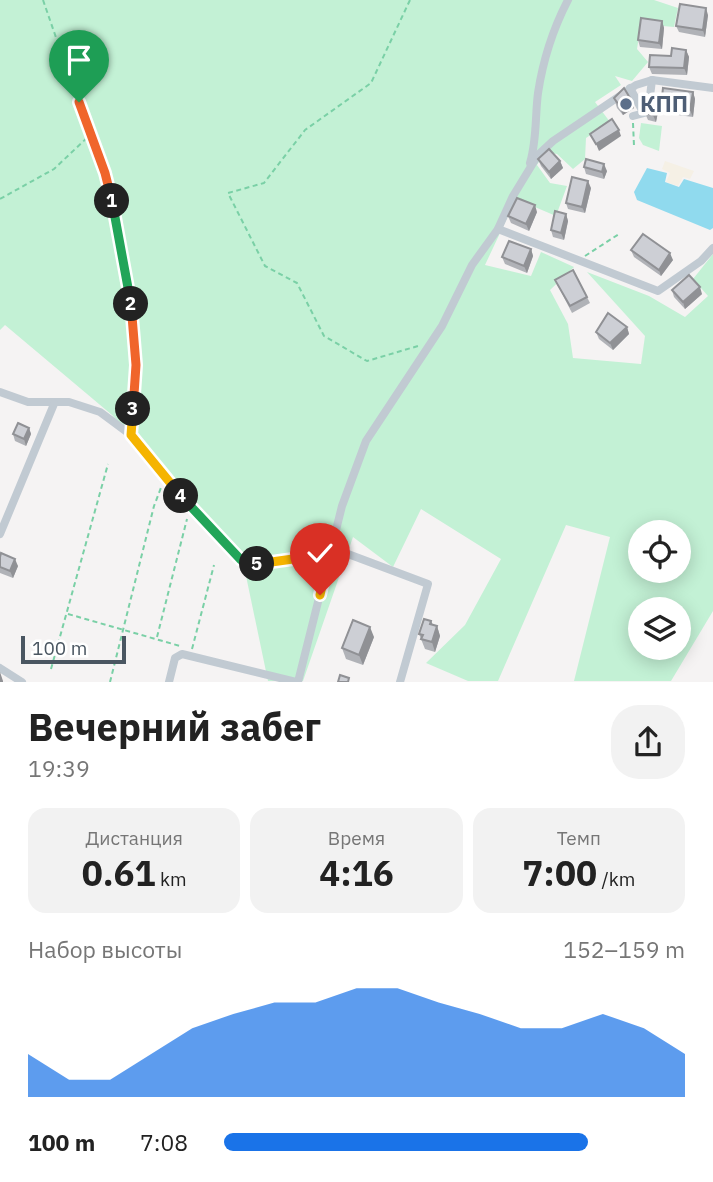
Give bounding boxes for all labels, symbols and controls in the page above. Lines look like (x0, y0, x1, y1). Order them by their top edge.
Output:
pin (49, 30, 109, 102)
icon: arrive (60, 41, 98, 79)
place label: КПП (640, 88, 688, 118)
marker: КПП (618, 96, 634, 112)
pin: 1 (94, 184, 130, 218)
text: 1 (106, 188, 117, 212)
pin: 2 (114, 286, 148, 322)
text: 2 (125, 291, 136, 315)
pin: 3 (116, 392, 150, 426)
text: 3 (127, 396, 138, 420)
pin: 4 (164, 478, 198, 514)
text: 4 (175, 483, 186, 507)
map controls (628, 520, 691, 660)
button: locate (628, 520, 691, 583)
pin (290, 523, 350, 595)
icon: check (301, 534, 339, 572)
pin: 5 (240, 546, 274, 582)
text: 5 (251, 551, 262, 575)
button: layers (628, 597, 691, 660)
scale bar (21, 632, 126, 664)
text: 100 m (32, 636, 87, 660)
text: Вечерний забег (28, 702, 321, 751)
button: share (611, 705, 685, 779)
text: 19:39 (28, 753, 90, 783)
text: Дистанция (85, 826, 183, 850)
text: Время (328, 826, 385, 850)
text: Темп (557, 826, 601, 850)
text: 0.61 (82, 850, 156, 896)
text: 4:16 (319, 850, 394, 896)
text: 7:00 (522, 850, 597, 896)
text: km (156, 867, 187, 891)
text: /km (597, 867, 635, 891)
text: Набор высоты (28, 934, 182, 964)
text: 152–159 m (563, 934, 685, 964)
text: 100 m (28, 1127, 95, 1157)
text: 7:08 (140, 1127, 188, 1157)

